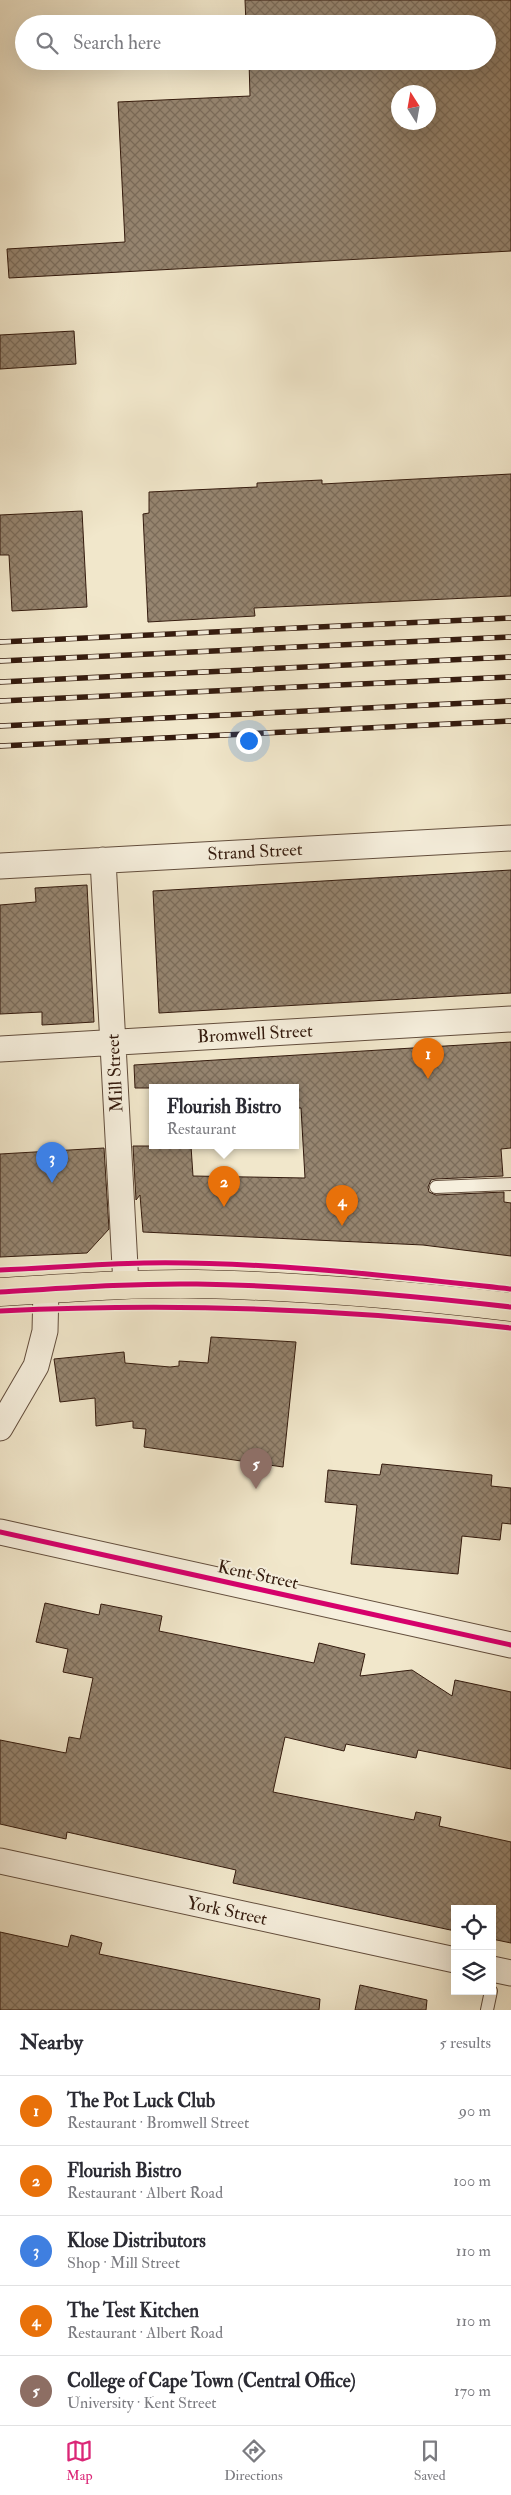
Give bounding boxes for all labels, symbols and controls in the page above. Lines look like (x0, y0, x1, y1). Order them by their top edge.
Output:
search box (15, 15, 496, 70)
icon: search (33, 29, 61, 57)
text: Search here (73, 31, 161, 55)
north arrow (391, 85, 436, 130)
your location (236, 728, 262, 754)
street label: Strand Street (207, 838, 303, 866)
street label: Bromwell Street (197, 1019, 313, 1049)
street label: Mill Street (101, 1033, 129, 1113)
pin: 1 (412, 1038, 444, 1079)
popup (149, 1084, 299, 1149)
text: Flourish Bistro (167, 1095, 281, 1119)
text: Restaurant (167, 1119, 236, 1139)
pin: 3 (36, 1142, 68, 1183)
pin: 2 (208, 1166, 240, 1207)
pin: 4 (326, 1185, 358, 1226)
pin: 5 (240, 1448, 272, 1489)
street label: Kent Street (215, 1555, 301, 1595)
street label: York Street (185, 1891, 270, 1931)
map controls (451, 1905, 496, 1995)
button: locate (451, 1905, 496, 1950)
button: layers (451, 1950, 496, 1995)
text: Nearby (20, 2029, 83, 2056)
text: 5 results (440, 2033, 491, 2053)
text: The Pot Luck Club (67, 2089, 215, 2113)
text: 1 (33, 2101, 39, 2121)
text: 90 m (459, 2101, 491, 2121)
text: Restaurant · Bromwell Street (67, 2113, 249, 2133)
text: Flourish Bistro (67, 2159, 181, 2183)
text: 2 (32, 2171, 40, 2191)
text: 100 m (453, 2171, 491, 2191)
text: Restaurant · Albert Road (67, 2183, 223, 2203)
text: Klose Distributors (67, 2229, 206, 2253)
text: 3 (33, 2241, 39, 2261)
text: 110 m (456, 2241, 491, 2261)
text: Shop · Mill Street (67, 2253, 180, 2273)
text: The Test Kitchen (67, 2299, 199, 2323)
text: 4 (32, 2311, 40, 2331)
text: 110 m (456, 2311, 491, 2331)
text: Restaurant · Albert Road (67, 2323, 223, 2343)
text: College of Cape Town (Central Office) (67, 2369, 356, 2393)
text: 5 (32, 2381, 40, 2401)
text: 170 m (454, 2381, 491, 2401)
text: University · Kent Street (67, 2393, 217, 2413)
tab: Map (65, 2437, 93, 2484)
tab: Directions (224, 2437, 283, 2484)
tab: Saved (414, 2437, 446, 2484)

